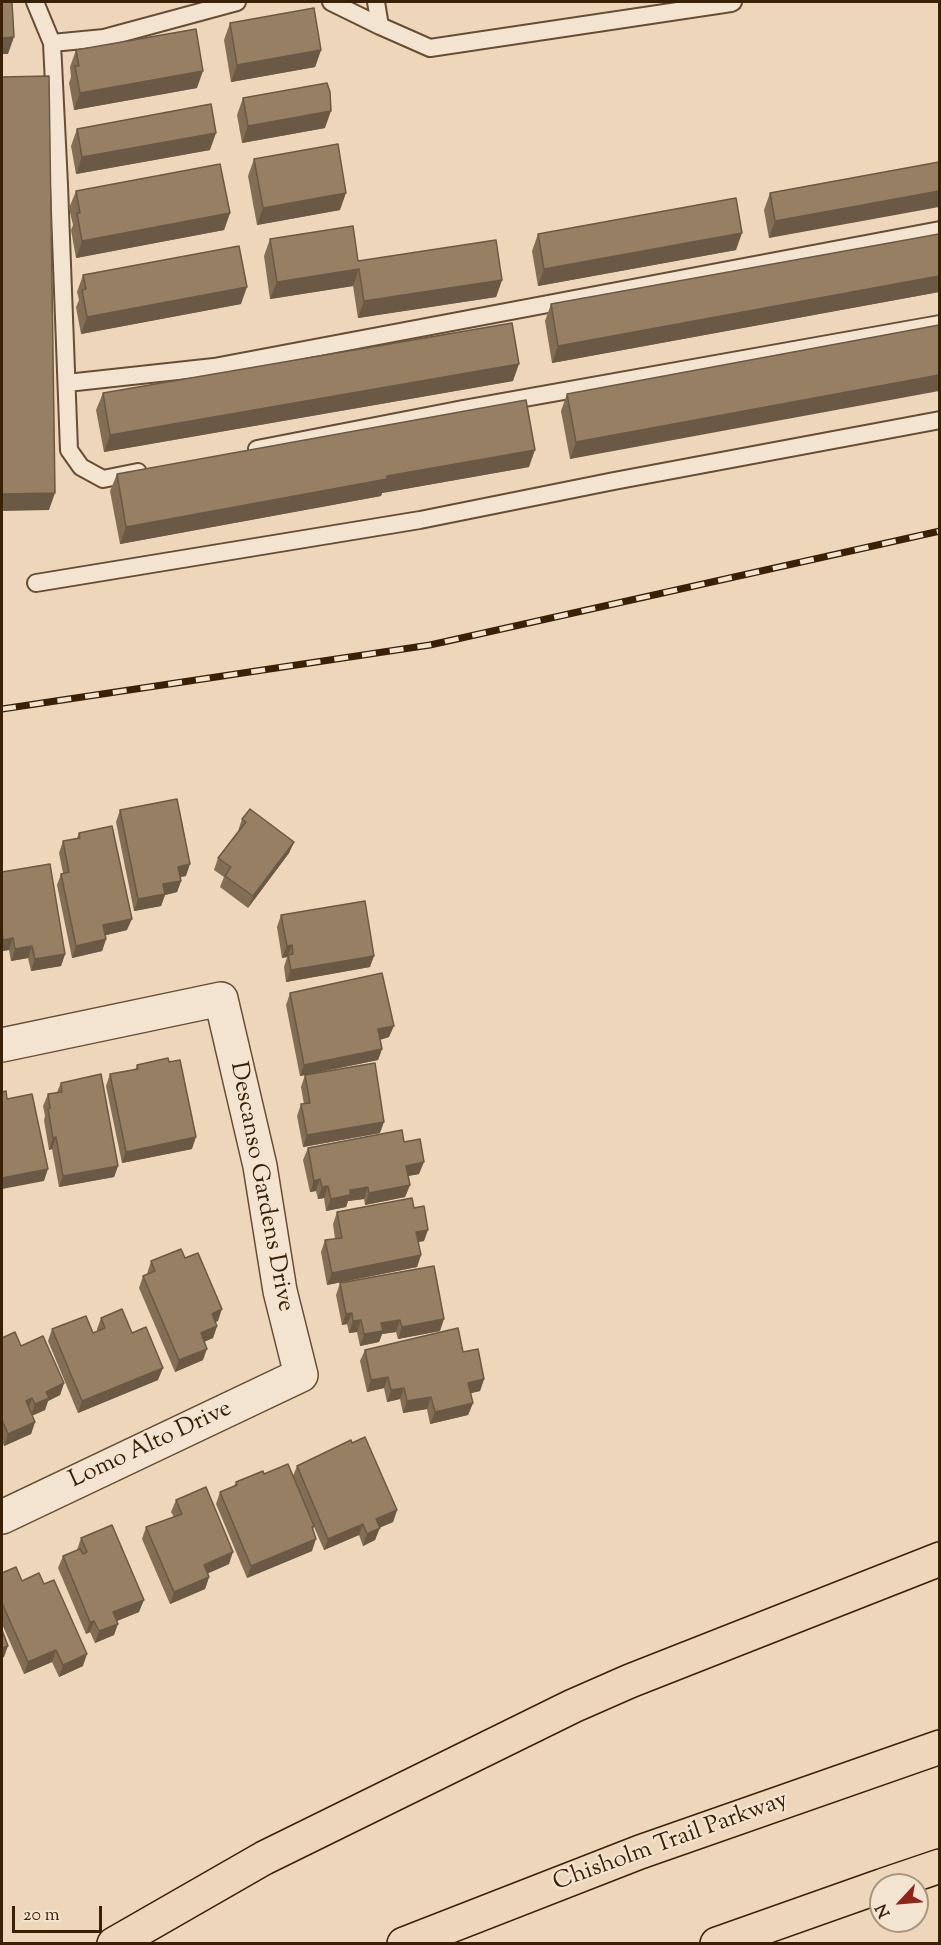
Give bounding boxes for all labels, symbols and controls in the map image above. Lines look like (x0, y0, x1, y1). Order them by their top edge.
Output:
street label: Descanso Gardens Drive (222, 1060, 298, 1314)
street label: Lomo Alto Drive (65, 1396, 237, 1496)
street label: Chisholm Trail Parkway (550, 1787, 792, 1899)
north arrow (869, 1873, 929, 1933)
scale bar (15, 1894, 105, 1932)
text: N (871, 1899, 897, 1921)
text: 20 m (23, 1903, 60, 1929)

